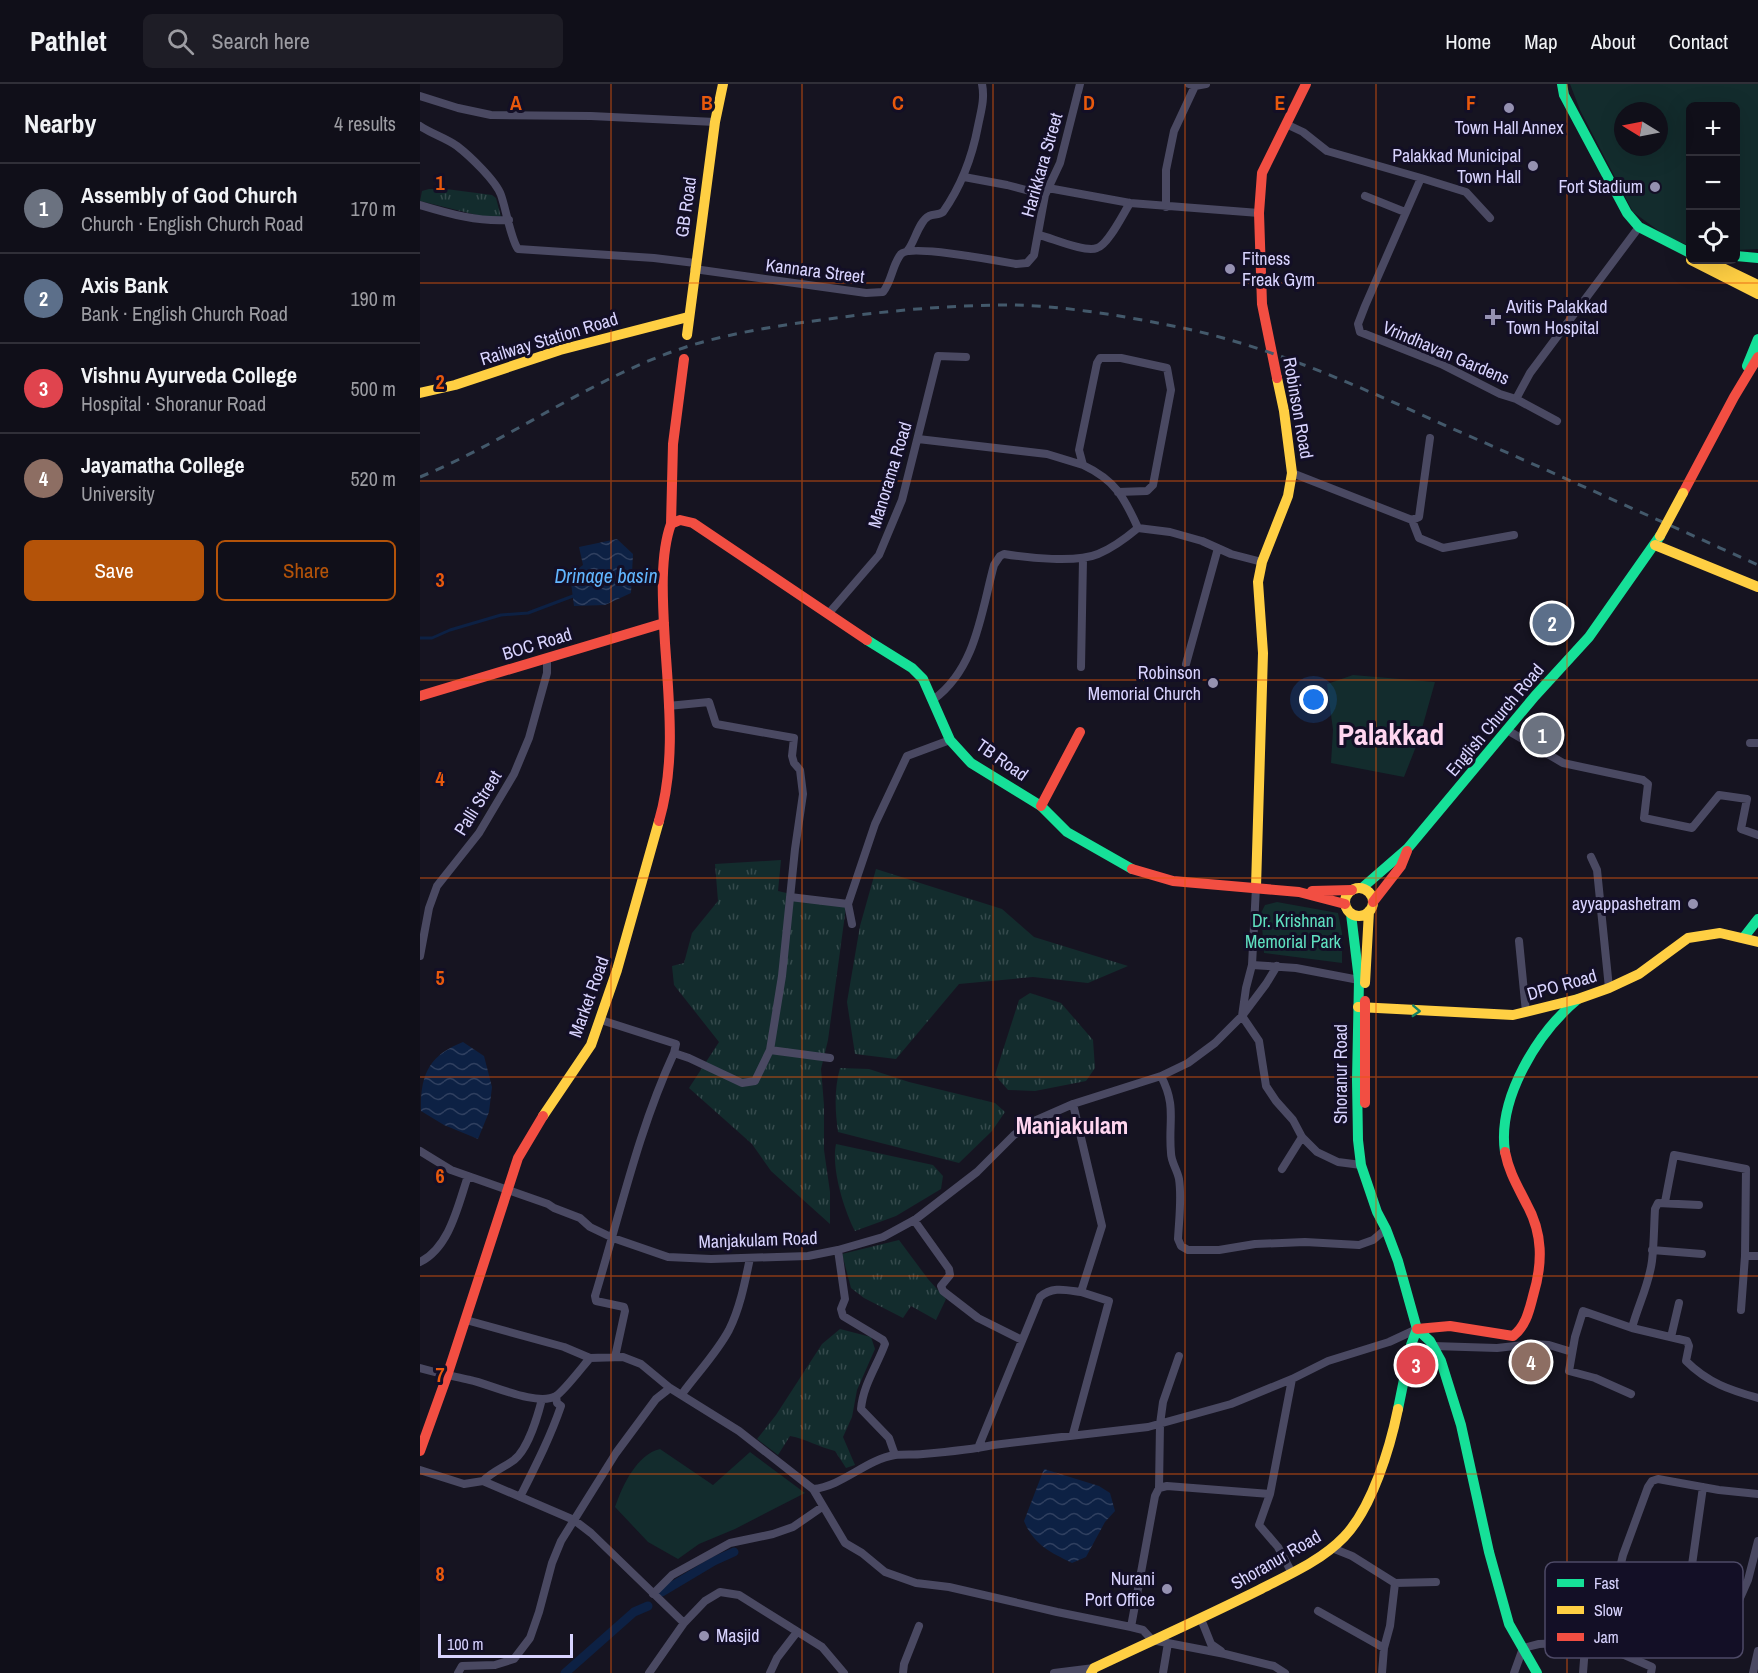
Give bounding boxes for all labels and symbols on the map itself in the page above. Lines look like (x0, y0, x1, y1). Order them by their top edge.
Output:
text: A (510, 89, 522, 116)
text: B (701, 89, 713, 116)
text: C (892, 89, 904, 116)
text: D (1083, 89, 1095, 116)
text: E (1275, 89, 1286, 116)
text: F (1466, 89, 1476, 116)
marker: Town Hall Annex (1502, 101, 1516, 115)
north arrow (1614, 102, 1668, 156)
street label: Harikkara Street (1015, 110, 1068, 220)
place label: Town Hall Annex (1454, 115, 1564, 140)
place label: Palakkad Municipal Town Hall (1392, 143, 1521, 189)
marker: Palakkad Municipal Town Hall (1526, 159, 1540, 173)
text: 1 (435, 169, 445, 196)
place label: Fort Stadium (1558, 174, 1643, 199)
street label: GB Road (669, 175, 702, 239)
marker: Fort Stadium (1648, 180, 1662, 194)
place label: Fitness Freak Gym (1242, 246, 1315, 292)
street label: Kannara Street (764, 252, 866, 289)
marker: Fitness Freak Gym (1223, 262, 1237, 276)
place label: Avitis Palakkad Town Hospital (1505, 294, 1607, 340)
street label: Railway Station Road (477, 306, 621, 371)
marker: Avitis Palakkad Town Hospital (1484, 308, 1502, 326)
street label: Vrindhavan Gardens (1379, 315, 1514, 391)
street label: Robinson Road (1277, 355, 1320, 461)
text: 2 (435, 368, 445, 395)
street label: Manorama Road (861, 419, 918, 531)
water label: Drinage basin (554, 562, 658, 589)
text: 3 (435, 566, 445, 593)
pin: 2 (1532, 600, 1572, 646)
street label: BOC Road (499, 621, 575, 666)
street label: English Church Road (1440, 658, 1549, 781)
place label: Robinson Memorial Church (1088, 660, 1201, 706)
marker: Robinson Memorial Church (1206, 676, 1220, 690)
your location (1299, 685, 1328, 714)
pin: 1 (1522, 712, 1562, 758)
district label: Palakkad (1338, 714, 1444, 754)
street label: TB Road (971, 733, 1033, 787)
text: 4 (435, 765, 445, 792)
street label: Palli Street (448, 765, 507, 840)
place label: ayyappashetram (1572, 891, 1681, 916)
marker: ayyappashetram (1686, 897, 1700, 911)
park label: Dr. Krishnan Memorial Park (1245, 908, 1342, 954)
street label: Market Road (562, 953, 615, 1041)
street label: DPO Road (1524, 963, 1600, 1006)
text: 5 (435, 964, 445, 991)
one-way arrow (1412, 1005, 1421, 1018)
street label: Shoranur Road (1328, 1024, 1353, 1124)
district label: Manjakulam (1016, 1109, 1128, 1141)
text: 6 (435, 1162, 445, 1189)
street label: Manjakulam Road (698, 1225, 818, 1254)
pin: 4 (1512, 1340, 1550, 1384)
pin: 3 (1396, 1342, 1436, 1388)
text: 7 (435, 1361, 445, 1388)
street label: Shoranur Road (1226, 1524, 1325, 1595)
text: 8 (435, 1560, 445, 1587)
legend (1545, 1562, 1743, 1658)
place label: Nurani Port Office (1085, 1566, 1155, 1612)
text: Fast (1594, 1572, 1619, 1594)
marker: Nurani Port Office (1160, 1582, 1174, 1596)
text: Slow (1594, 1599, 1623, 1621)
place label: Masjid (716, 1623, 759, 1648)
text: Jam (1594, 1626, 1619, 1648)
marker: Masjid (697, 1629, 711, 1643)
scale bar (438, 1631, 573, 1658)

